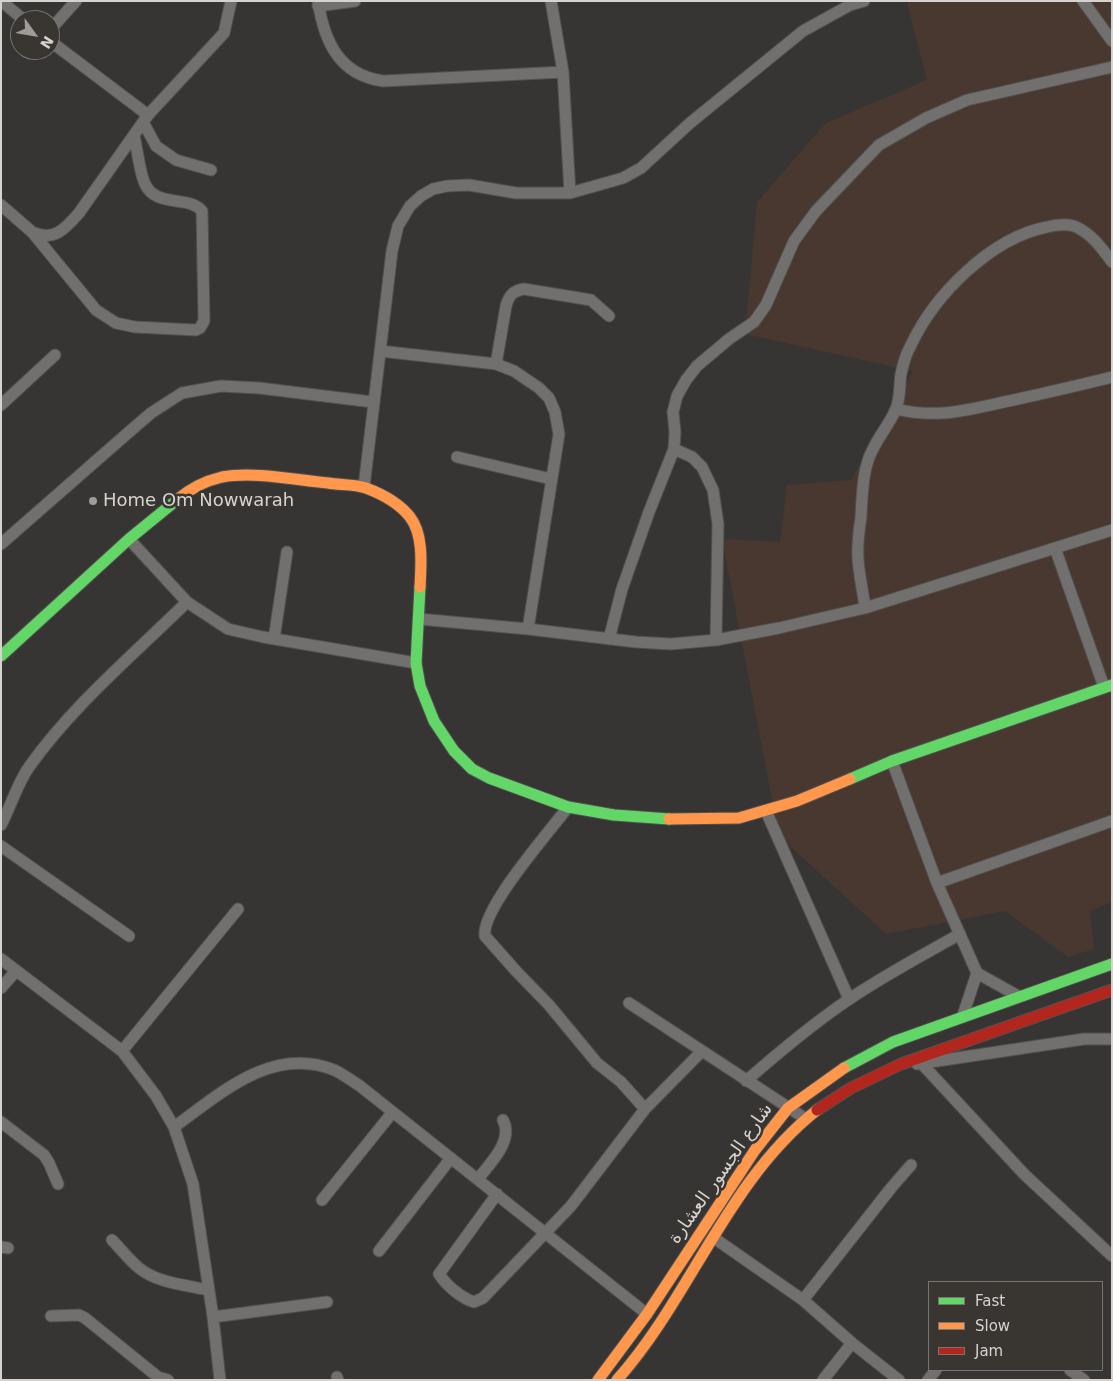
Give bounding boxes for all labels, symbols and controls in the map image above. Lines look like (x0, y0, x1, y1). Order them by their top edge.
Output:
north arrow (10, 10, 60, 60)
text: N (37, 33, 57, 52)
place label: Home Om Nowwarah (103, 490, 294, 512)
marker: Home Om Nowwarah (87, 495, 99, 507)
street label: شارع الجسور العشارة (664, 1100, 778, 1248)
legend (928, 1281, 1103, 1371)
text: Fast (975, 1292, 1005, 1310)
text: Slow (975, 1317, 1010, 1335)
text: Jam (975, 1342, 1003, 1360)

